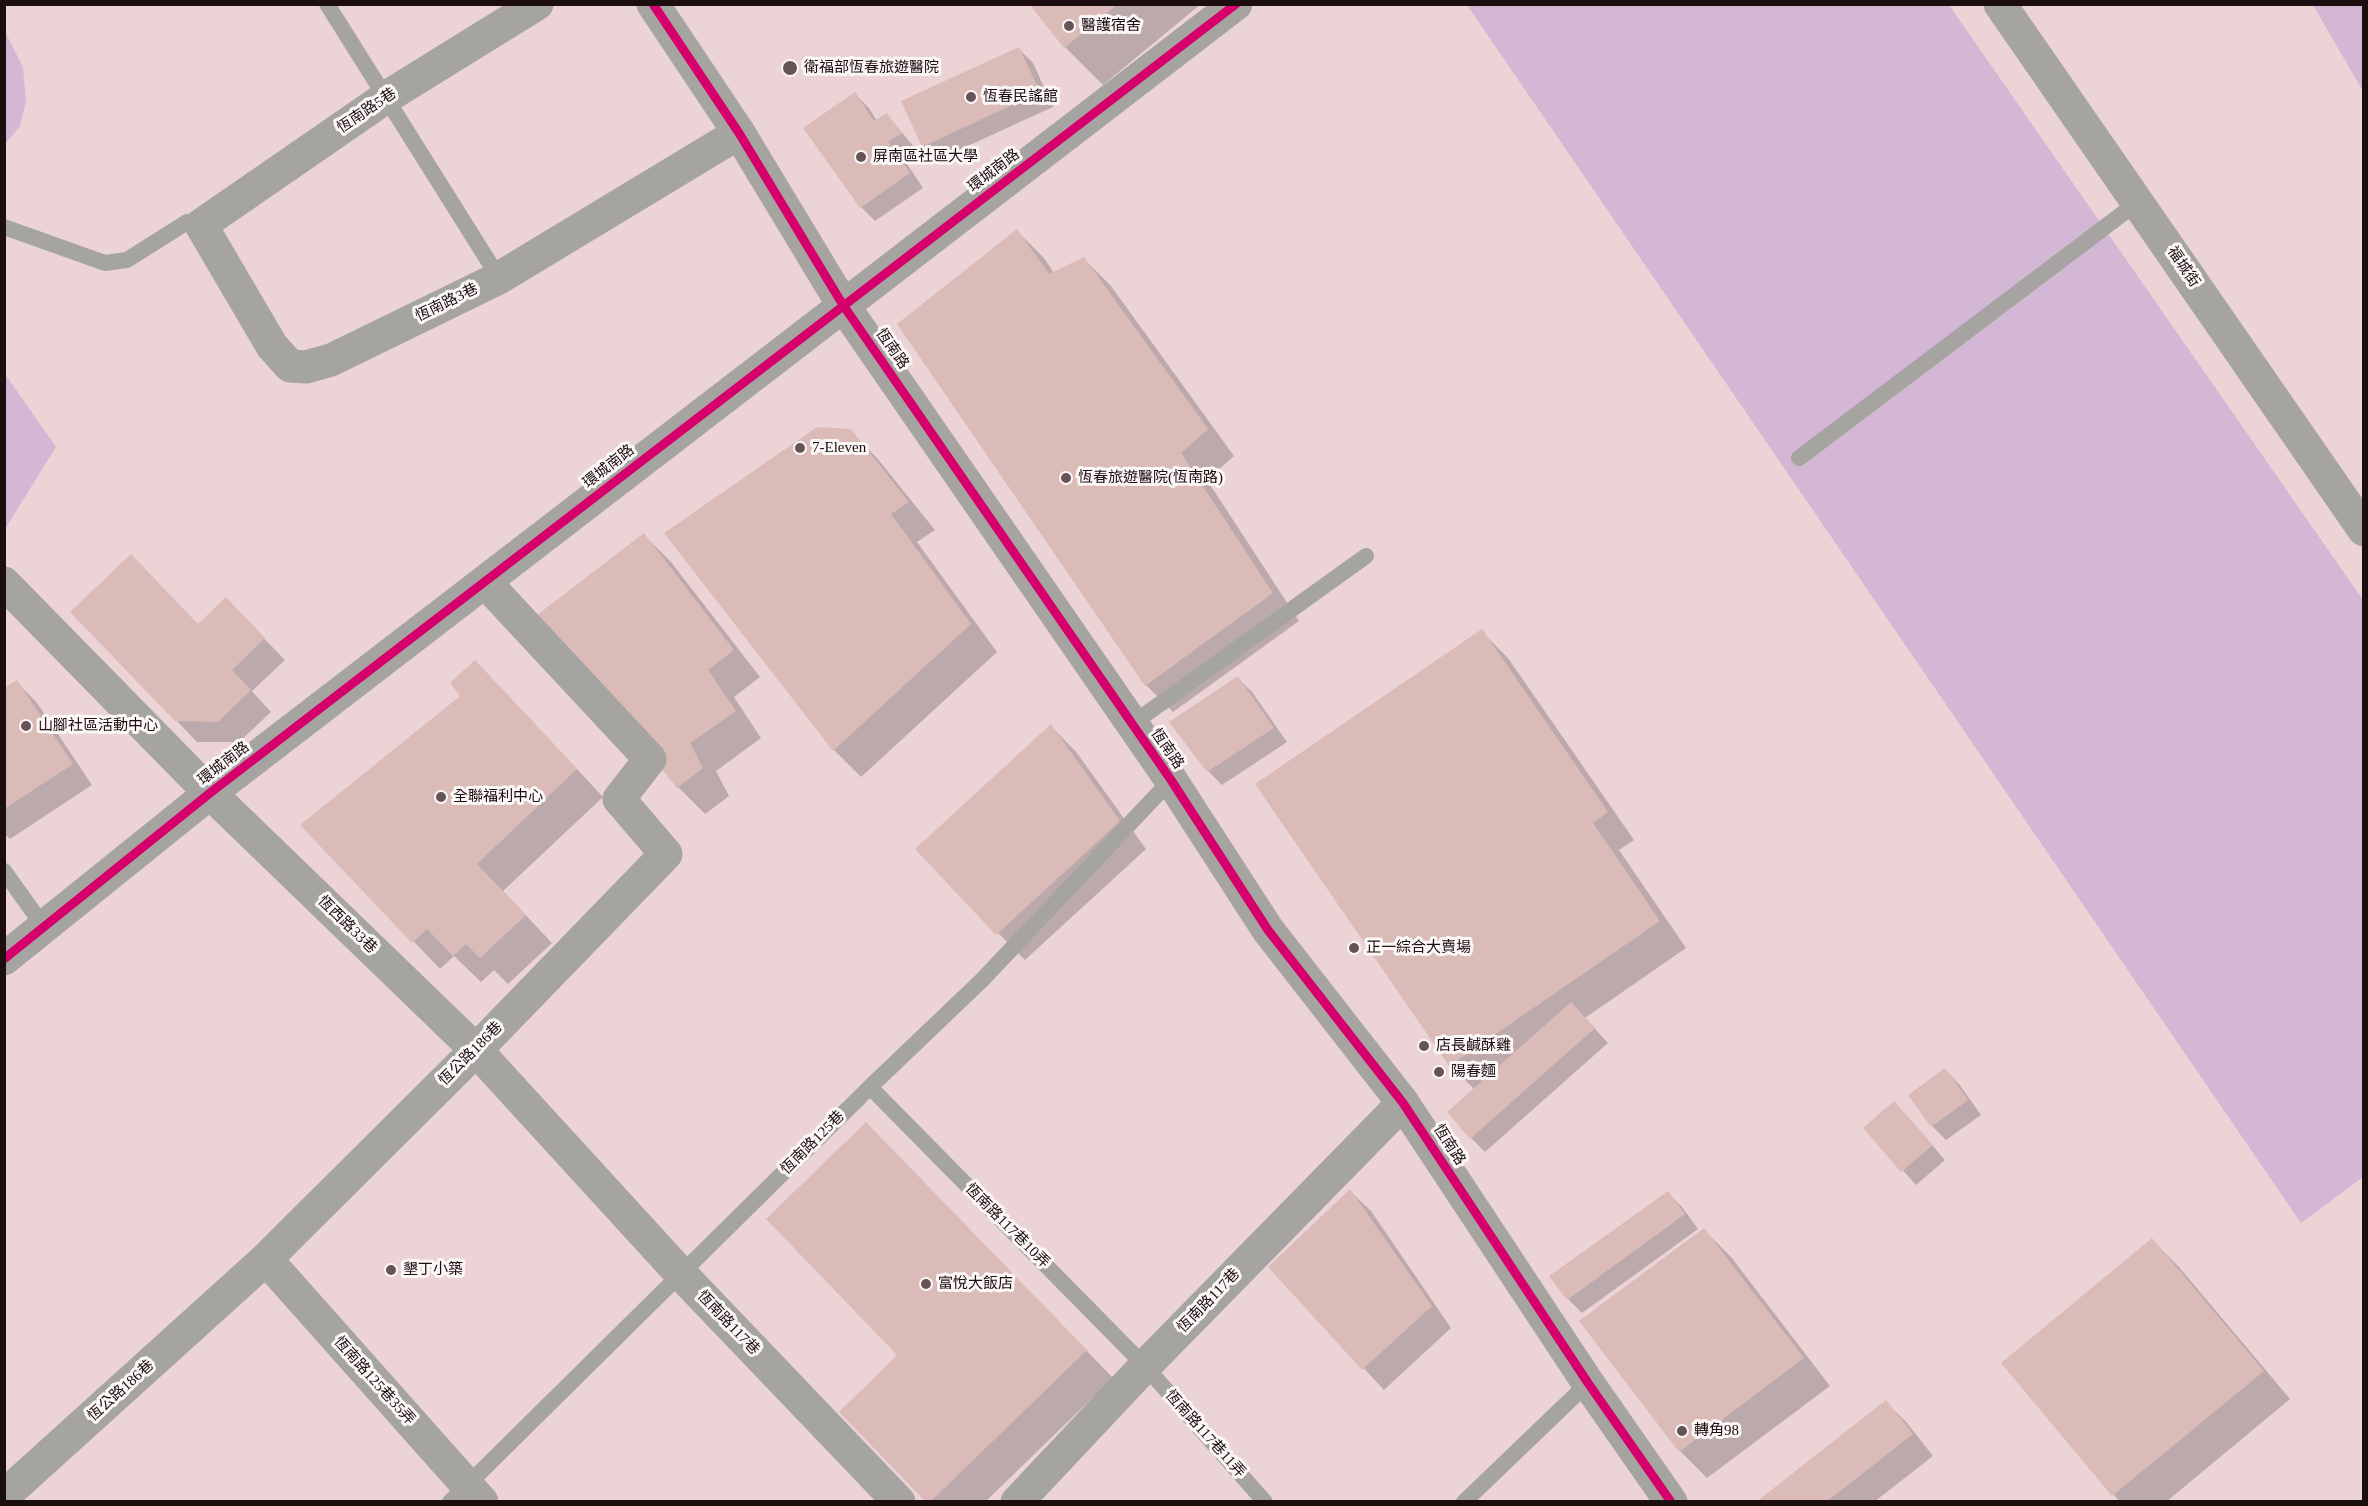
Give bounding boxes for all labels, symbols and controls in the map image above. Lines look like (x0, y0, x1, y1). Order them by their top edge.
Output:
place label: 醫護宿舍 (1081, 17, 1141, 35)
marker: 醫護宿舍 (1062, 19, 1076, 33)
marker: 衛福部恆春旅遊醫院 (781, 59, 799, 77)
place label: 衛福部恆春旅遊醫院 (804, 59, 939, 77)
street label: 恆南路5巷 (334, 85, 400, 137)
place label: 恆春民謠館 (983, 88, 1058, 106)
marker: 恆春民謠館 (964, 90, 978, 104)
street label: 環城南路 (965, 146, 1023, 196)
place label: 屏南區社區大學 (873, 148, 978, 166)
marker: 屏南區社區大學 (854, 150, 868, 164)
street label: 福城街 (2163, 243, 2203, 291)
street label: 恆南路3巷 (413, 280, 481, 326)
street label: 恆南路 (872, 325, 912, 373)
place label: 7-Eleven (812, 439, 866, 457)
street label: 環城南路 (580, 441, 638, 493)
marker: 7-Eleven (793, 441, 807, 455)
place label: 恆春旅遊醫院(恆南路) (1078, 469, 1223, 487)
marker: 恆春旅遊醫院(恆南路) (1059, 471, 1073, 485)
place label: 山腳社區活動中心 (38, 717, 158, 735)
marker: 山腳社區活動中心 (19, 719, 33, 733)
street label: 恆南路 (1147, 725, 1187, 773)
street label: 環城南路 (195, 738, 253, 790)
place label: 全聯福利中心 (453, 788, 543, 806)
marker: 全聯福利中心 (434, 790, 448, 804)
street label: 恆西路33巷 (314, 892, 380, 958)
place label: 正一綜合大賣場 (1366, 939, 1471, 957)
marker: 正一綜合大賣場 (1347, 941, 1361, 955)
street label: 恆公路186巷 (435, 1018, 507, 1090)
place label: 店長鹹酥雞 (1436, 1037, 1511, 1055)
marker: 店長鹹酥雞 (1417, 1039, 1431, 1053)
place label: 陽春麵 (1451, 1063, 1496, 1081)
marker: 陽春麵 (1432, 1065, 1446, 1079)
street label: 恆南路125巷 (777, 1107, 849, 1179)
street label: 恆南路 (1429, 1121, 1469, 1169)
street label: 恆南路117巷10弄 (961, 1180, 1053, 1272)
place label: 墾丁小築 (403, 1261, 463, 1279)
marker: 墾丁小築 (384, 1263, 398, 1277)
street label: 恆南路117巷 (1174, 1265, 1244, 1337)
place label: 富悅大飯店 (938, 1275, 1013, 1293)
marker: 富悅大飯店 (919, 1277, 933, 1291)
street label: 恆南路117巷 (693, 1287, 763, 1359)
street label: 恆南路125巷35弄 (330, 1333, 418, 1429)
street label: 恆公路186巷 (84, 1357, 158, 1425)
street label: 恆南路117巷11弄 (1161, 1387, 1249, 1481)
place label: 轉角98 (1694, 1422, 1739, 1440)
marker: 轉角98 (1675, 1424, 1689, 1438)

